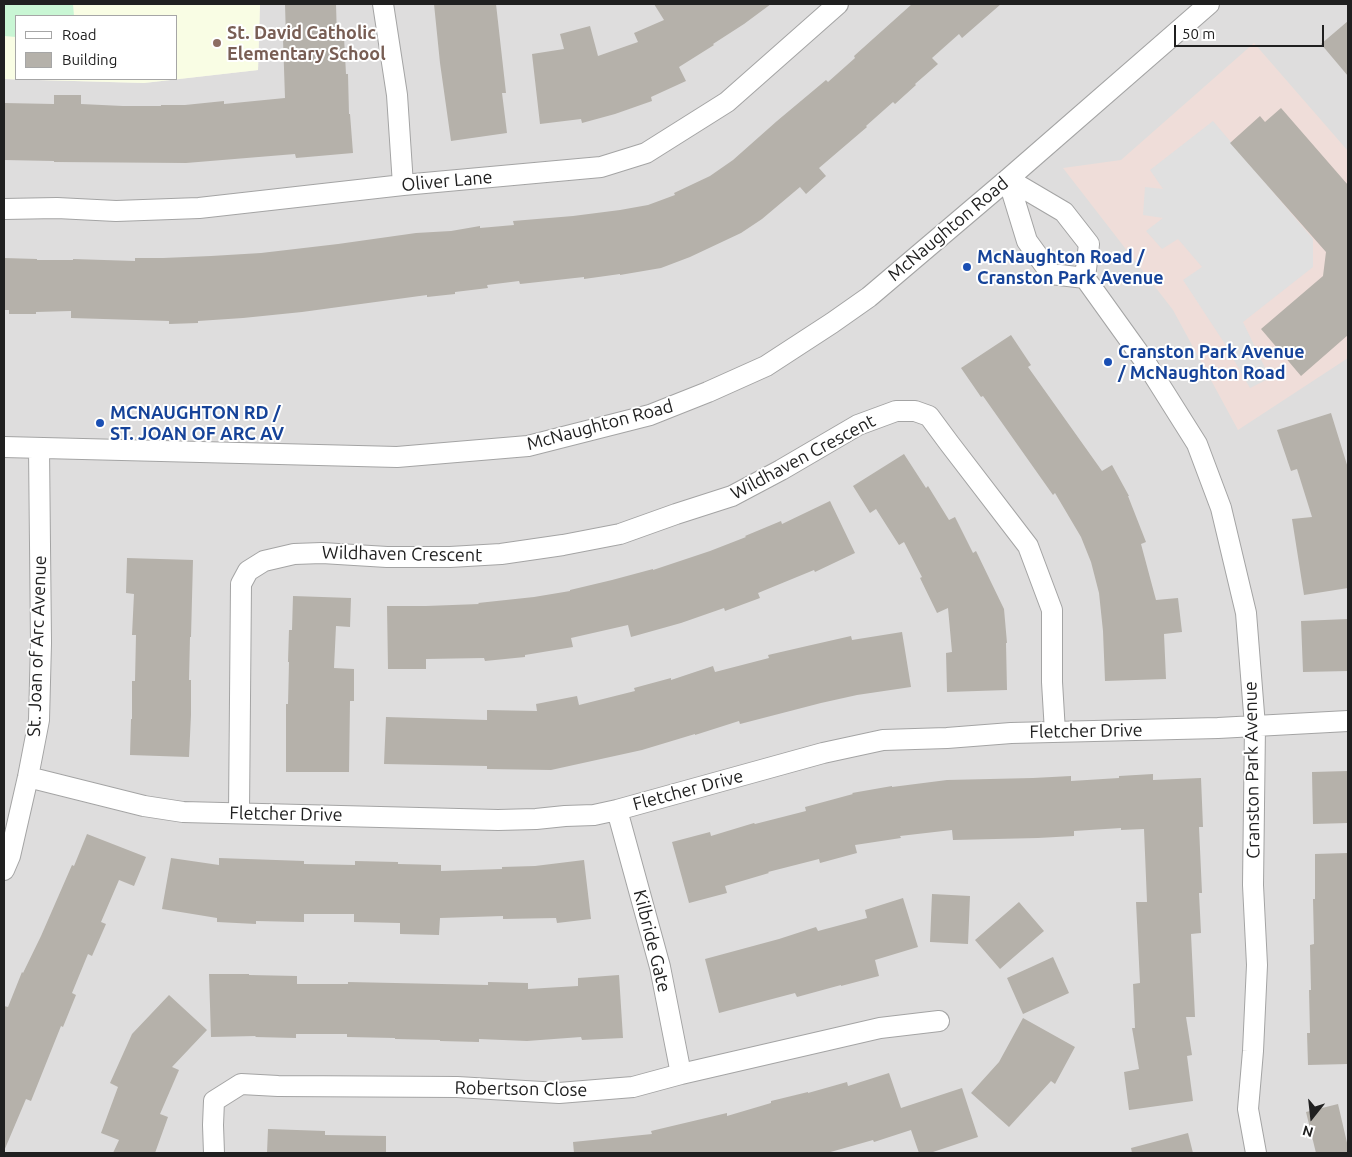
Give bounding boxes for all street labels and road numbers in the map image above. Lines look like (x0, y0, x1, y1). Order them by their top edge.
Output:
street label: Oliver Lane (401, 166, 493, 196)
street label: McNaughton Road (883, 172, 1013, 286)
street label: McNaughton Road (525, 395, 675, 455)
street label: Wildhaven Crescent (727, 410, 879, 504)
street label: Wildhaven Crescent (322, 542, 482, 566)
street label: St. Joan of Arc Avenue (23, 555, 51, 737)
street label: Cranston Park Avenue (1240, 681, 1264, 859)
street label: Fletcher Drive (1029, 719, 1143, 743)
street label: Fletcher Drive (631, 765, 745, 815)
street label: Fletcher Drive (229, 802, 343, 826)
street label: Kilbride Gate (629, 888, 675, 994)
street label: Robertson Close (454, 1077, 588, 1101)

